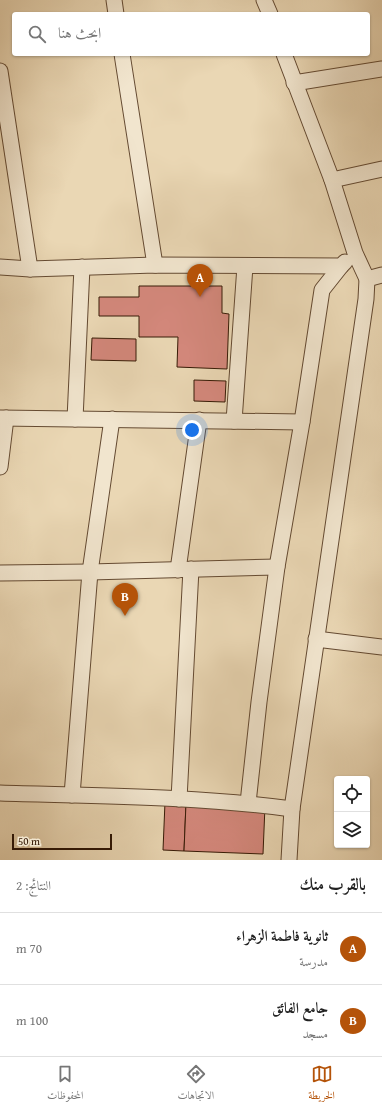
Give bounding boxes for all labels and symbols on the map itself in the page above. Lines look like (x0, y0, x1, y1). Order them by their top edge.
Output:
pin: A (187, 264, 213, 297)
your location (182, 420, 202, 440)
pin: B (112, 583, 138, 616)
scale bar (12, 832, 112, 851)

